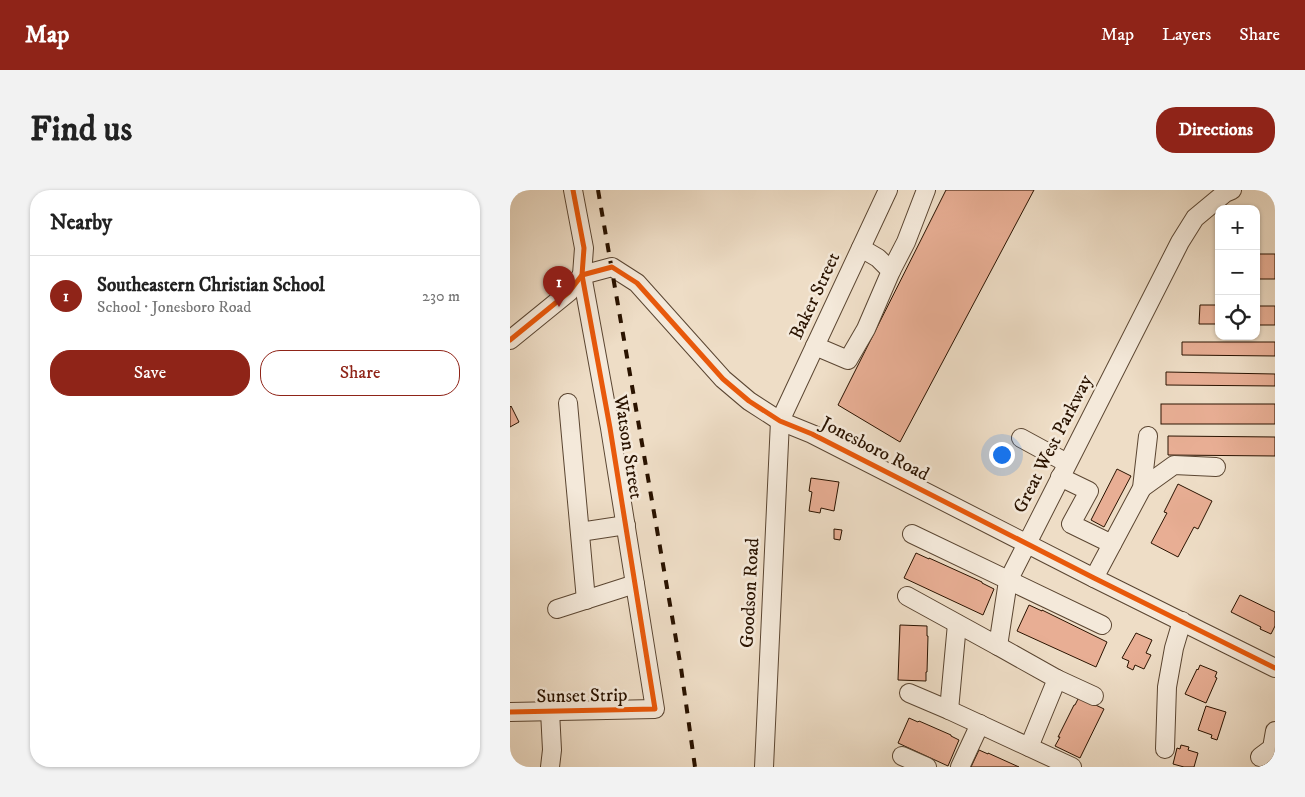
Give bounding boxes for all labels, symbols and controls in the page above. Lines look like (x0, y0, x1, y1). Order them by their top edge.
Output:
text: Map (25, 20, 69, 50)
text: Map (1101, 24, 1134, 46)
text: Layers (1162, 24, 1211, 46)
text: Share (1239, 24, 1280, 46)
button: Directions (1156, 107, 1275, 153)
text: Find us (30, 108, 132, 152)
map controls (1215, 205, 1260, 340)
button: + (1215, 205, 1260, 250)
text: Nearby (50, 210, 112, 236)
street label: Baker Street (785, 249, 845, 343)
button: − (1215, 250, 1260, 295)
pin: 1 (543, 266, 575, 307)
text: Southeastern Christian School (97, 274, 325, 297)
text: 1 (63, 286, 69, 306)
text: 230 m (422, 286, 460, 306)
button: locate (1215, 295, 1260, 340)
text: School · Jonesboro Road (97, 297, 251, 317)
button: Save (50, 350, 250, 396)
button: Share (260, 350, 460, 396)
street label: Great West Parkway (1008, 370, 1098, 517)
street label: Watson Street (608, 392, 648, 501)
street label: Jonesboro Road (815, 411, 933, 486)
your location (989, 442, 1015, 468)
street label: Goodson Road (736, 537, 764, 649)
street label: Sunset Strip (536, 684, 628, 708)

